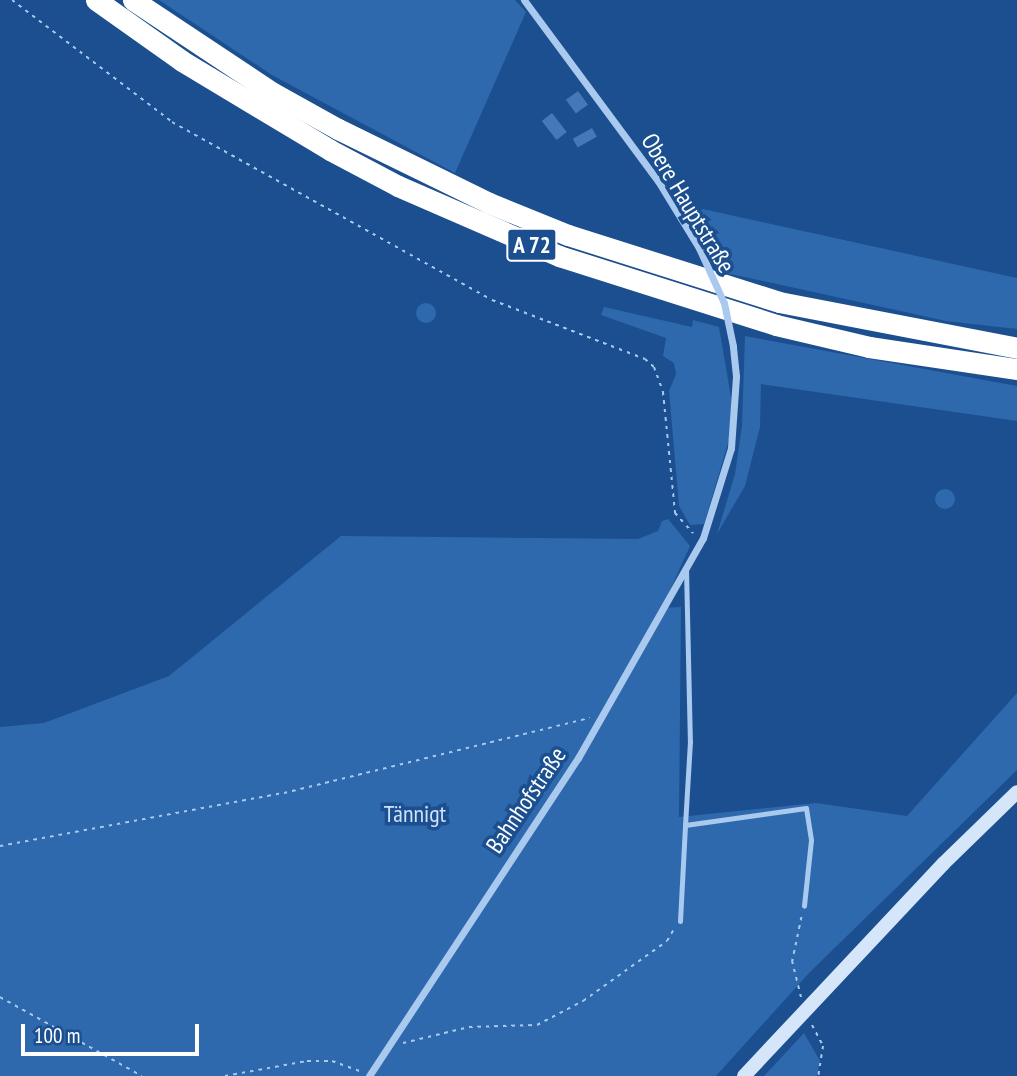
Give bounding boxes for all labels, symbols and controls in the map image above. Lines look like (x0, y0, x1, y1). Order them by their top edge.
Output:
street label: Obere Hauptstraße (635, 128, 741, 278)
road number: A 72 (506, 226, 558, 264)
street label: Bahnhofstraße (480, 742, 572, 858)
park label: Tännigt (384, 800, 446, 828)
scale bar (24, 1010, 203, 1054)
text: 100 m (34, 1022, 80, 1049)

